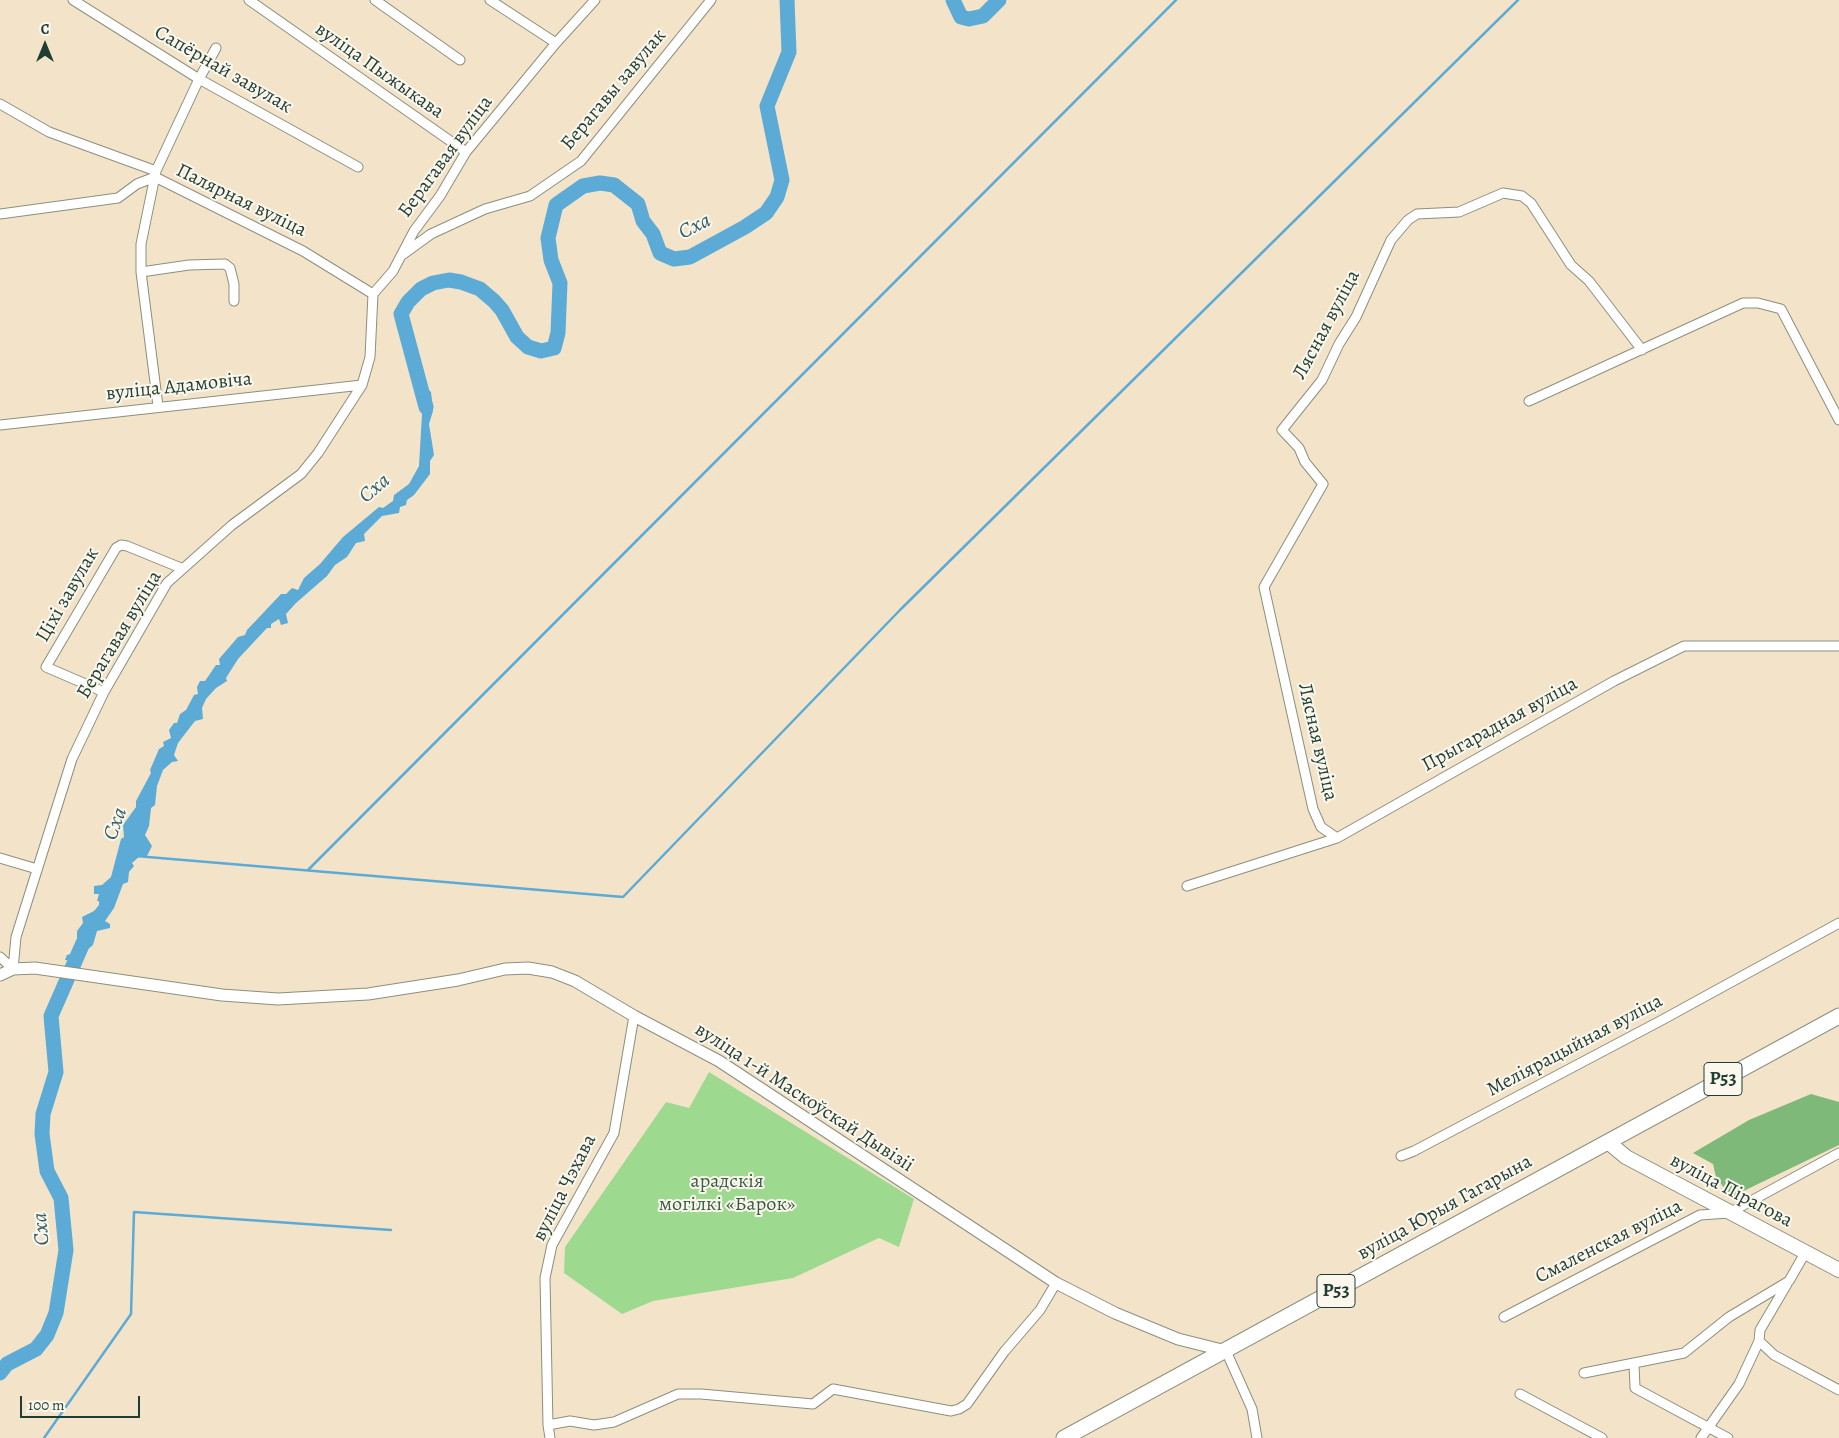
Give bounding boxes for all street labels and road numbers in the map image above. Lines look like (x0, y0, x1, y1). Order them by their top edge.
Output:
street label: вуліца Пыжыкава (310, 18, 448, 124)
street label: Сапёрнай завулак (150, 21, 296, 119)
street label: Берагавы завулак (556, 24, 672, 156)
street label: Берагавая вуліца (394, 91, 498, 223)
street label: Палярная вуліца (172, 159, 310, 243)
street label: Лясная вуліца (1288, 266, 1366, 384)
street label: вуліца Адамовіча (105, 367, 253, 407)
street label: Ціхі завулак (31, 543, 105, 647)
street label: Берагавая вуліца (72, 567, 168, 703)
street label: Прыгарадная вуліца (1418, 672, 1582, 778)
street label: Лясная вуліца (1292, 681, 1342, 803)
street label: Меліярацыйная вуліца (1483, 989, 1667, 1103)
street label: вуліца 1-й Маскоўскай Дывізіі (690, 1018, 918, 1178)
road number: Р53 (1704, 1062, 1742, 1096)
street label: вуліца Чэхава (528, 1131, 602, 1245)
street label: вуліца Пірагова (1666, 1149, 1796, 1233)
street label: вуліца Юрыя Гагарына (1353, 1150, 1537, 1266)
street label: Смаленская вуліца (1532, 1195, 1686, 1289)
road number: Р53 (1317, 1274, 1355, 1308)

